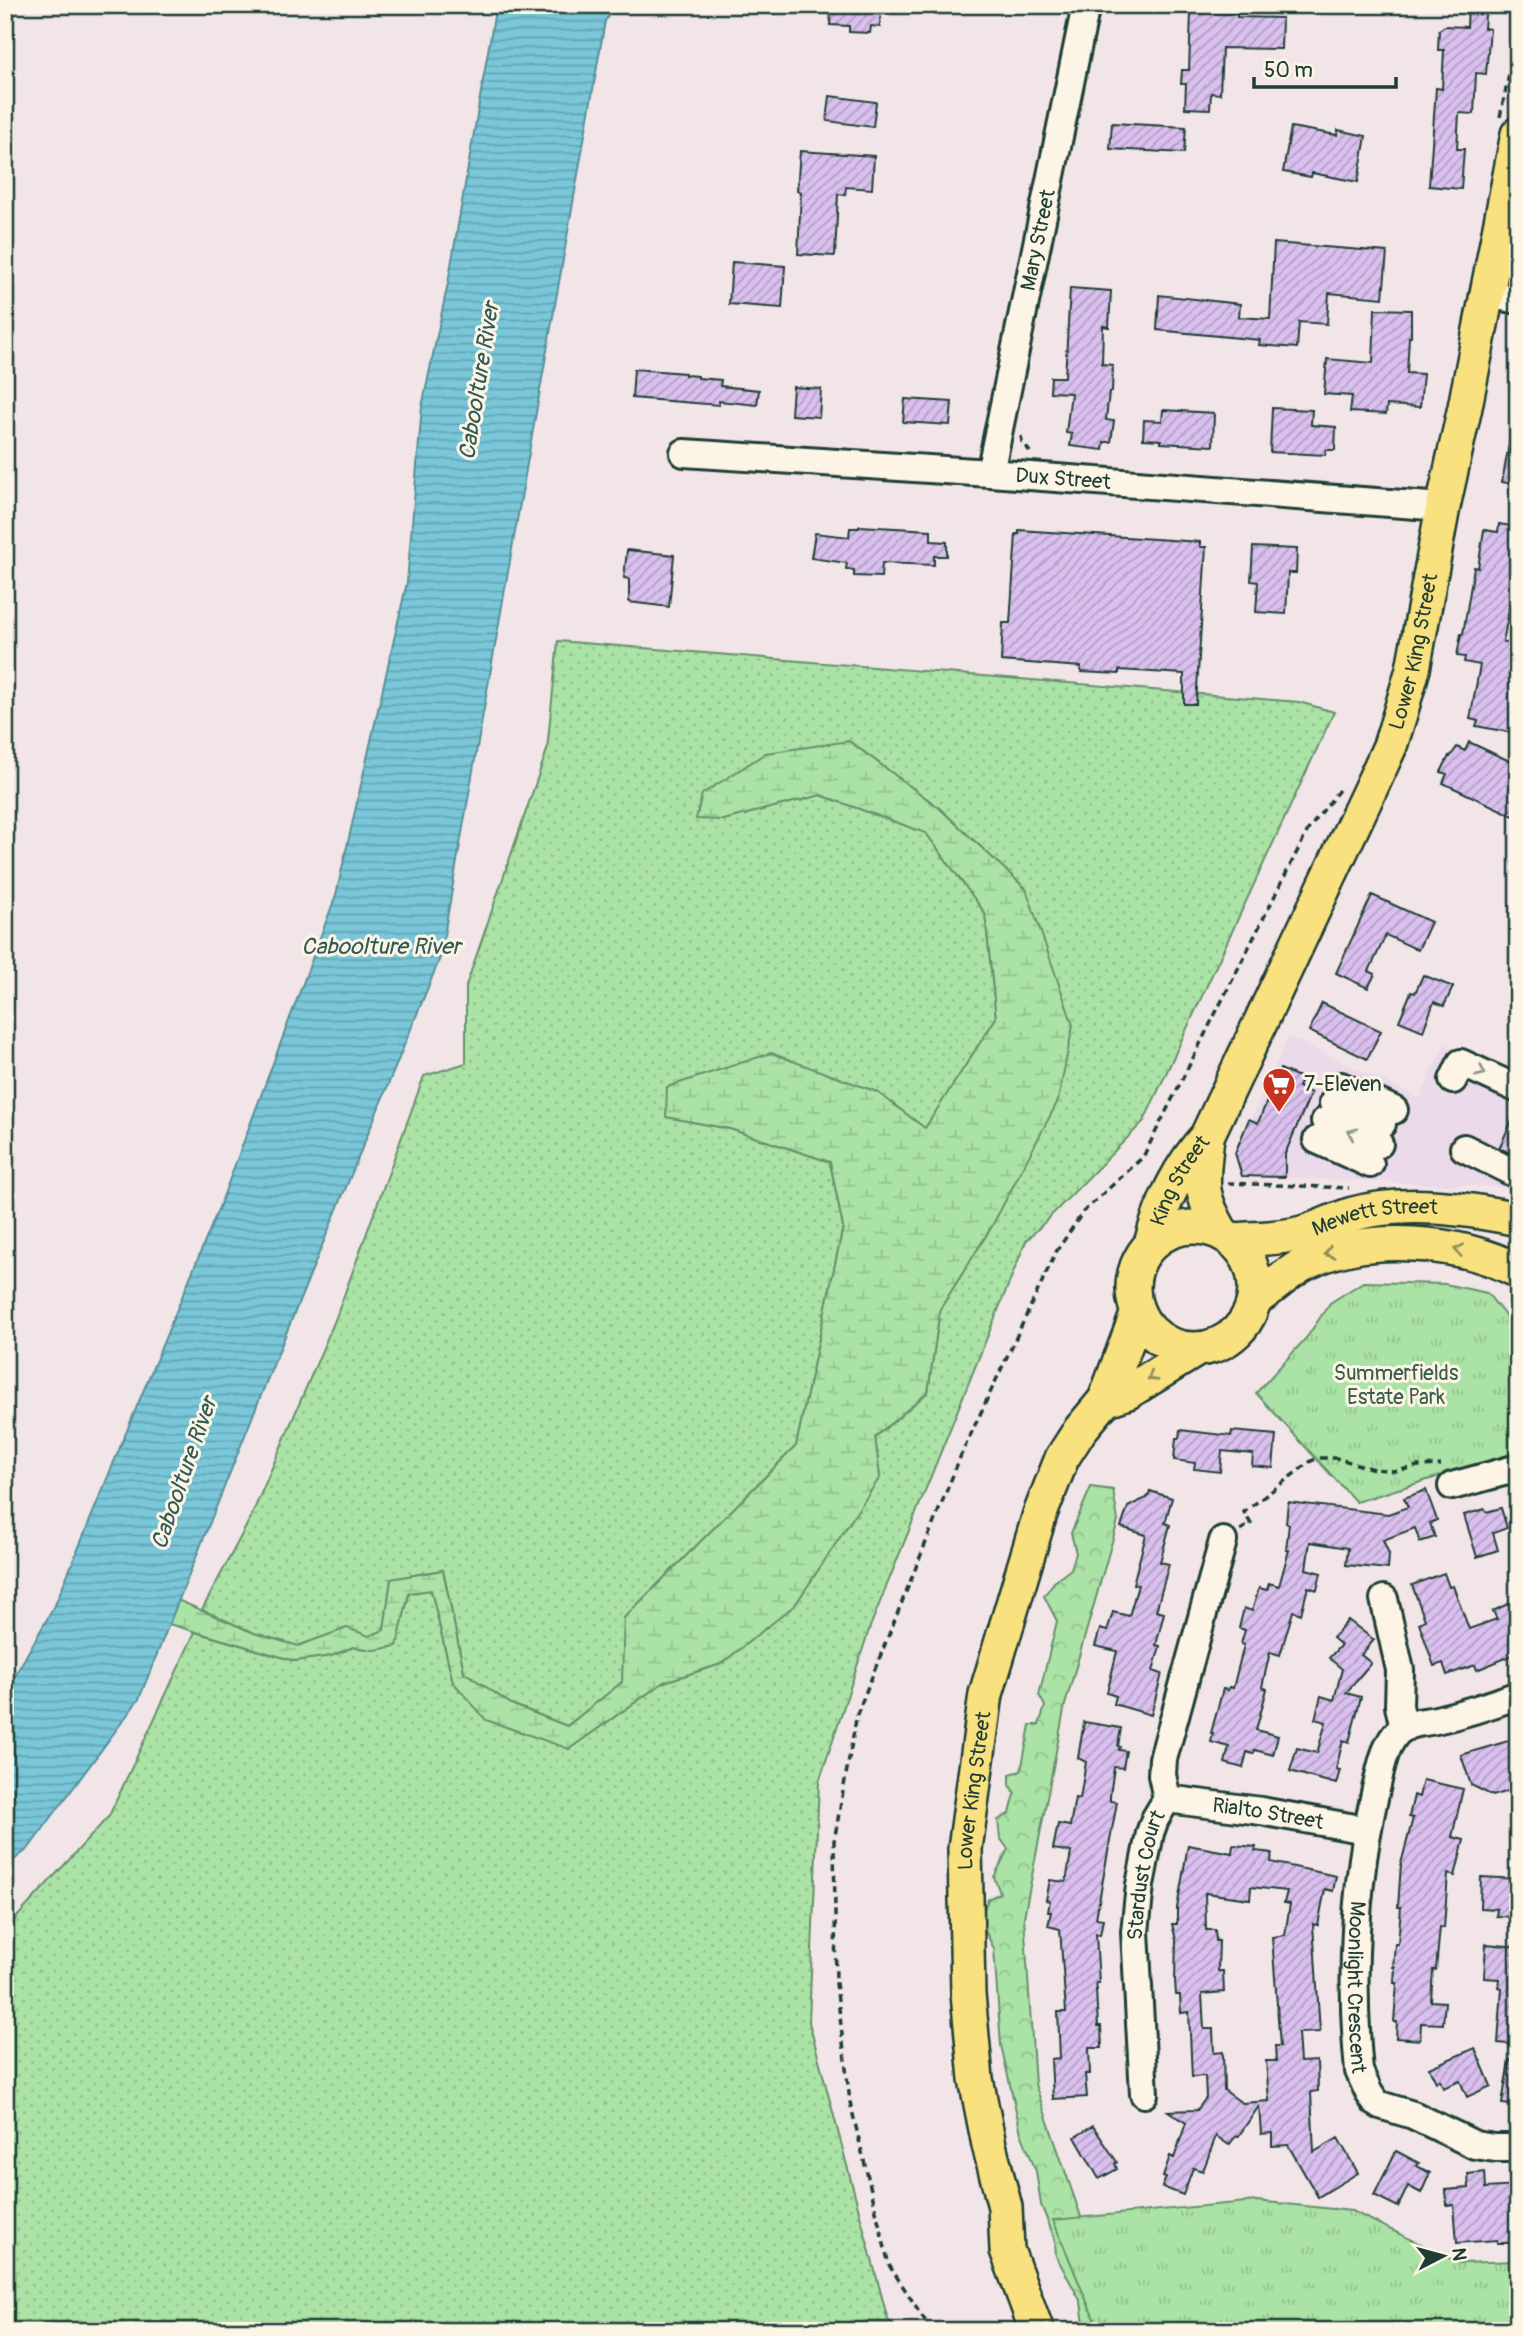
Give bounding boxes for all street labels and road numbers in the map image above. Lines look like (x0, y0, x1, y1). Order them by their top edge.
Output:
street label: Mary Street (1014, 186, 1061, 293)
street label: Dux Street (1015, 461, 1112, 496)
street label: Lower King Street (1382, 571, 1444, 733)
street label: King Street (1144, 1129, 1216, 1229)
street label: Mewett Street (1308, 1193, 1439, 1242)
street label: Lower King Street (951, 1709, 997, 1870)
street label: Rialto Street (1211, 1791, 1326, 1836)
street label: Stardust Court (1121, 1804, 1171, 1941)
street label: Moonlight Crescent (1341, 1900, 1373, 2075)

